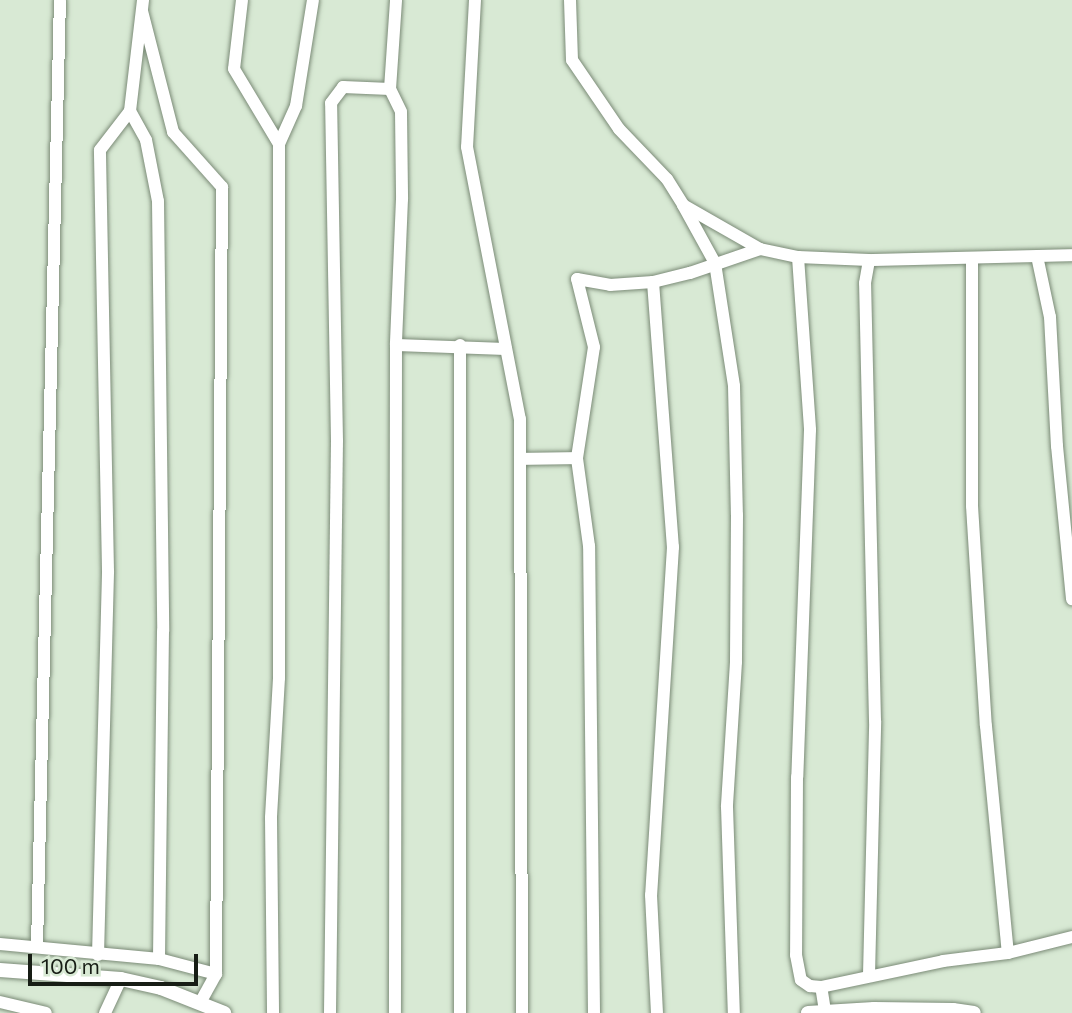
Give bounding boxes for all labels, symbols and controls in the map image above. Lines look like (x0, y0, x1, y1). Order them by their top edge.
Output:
scale bar (32, 940, 201, 984)
text: 100 m (41, 953, 100, 978)

